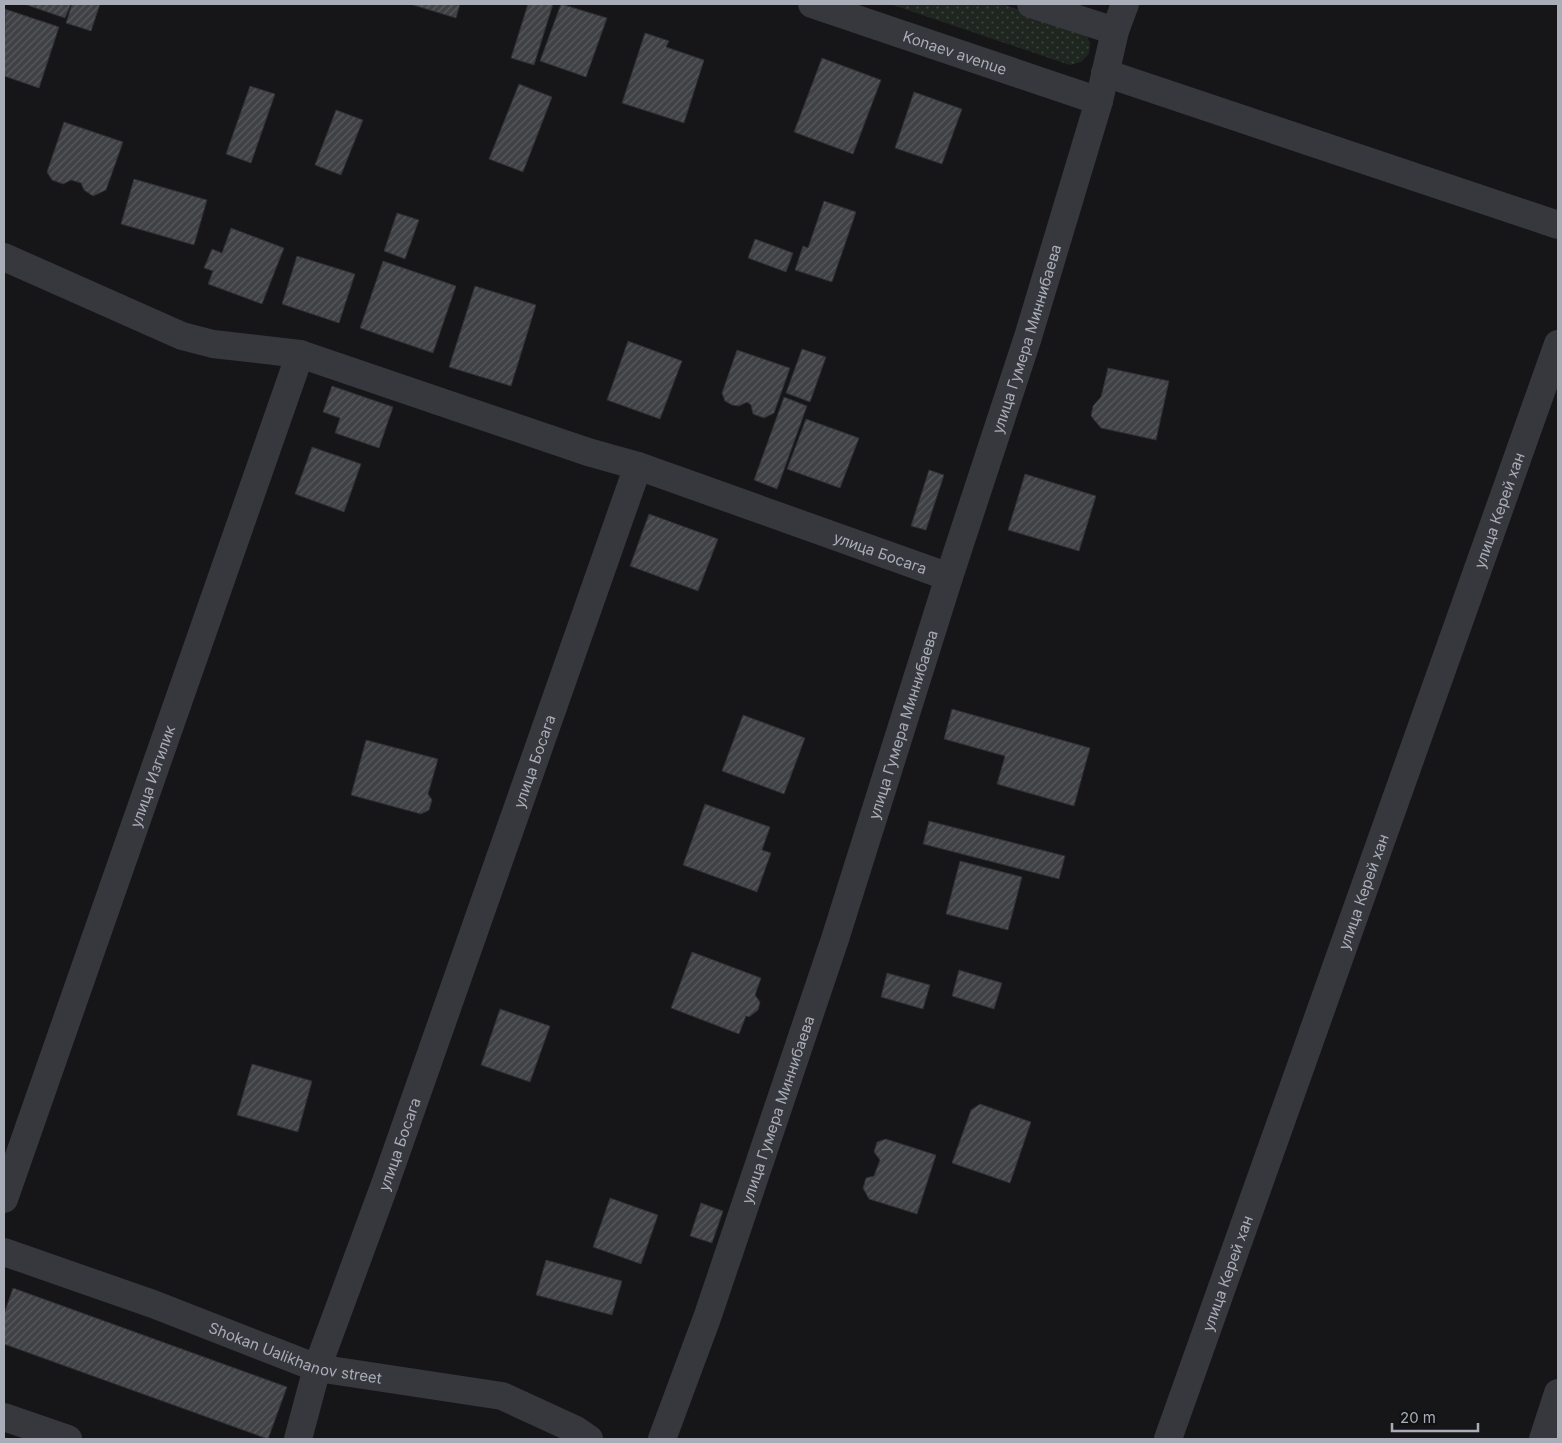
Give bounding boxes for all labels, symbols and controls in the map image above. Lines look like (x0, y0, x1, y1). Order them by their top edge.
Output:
street label: Konaev avenue (901, 26, 1009, 79)
street label: улица Гумера Миннибаева (987, 242, 1065, 436)
street label: улица Керей хан (1469, 450, 1528, 571)
street label: улица Босага (831, 527, 930, 578)
street label: улица Гумера Миннибаева (864, 627, 941, 822)
street label: улица Босага (509, 712, 559, 810)
street label: улица Изгилик (125, 723, 179, 830)
street label: улица Керей хан (1334, 831, 1392, 952)
street label: улица Гумера Миннибаева (737, 1013, 818, 1206)
street label: улица Босага (374, 1095, 424, 1193)
street label: улица Керей хан (1198, 1213, 1256, 1334)
street label: Shokan Ualikhanov street (206, 1317, 383, 1387)
scale bar (1392, 1400, 1478, 1432)
text: 20 m (1400, 1408, 1436, 1427)

